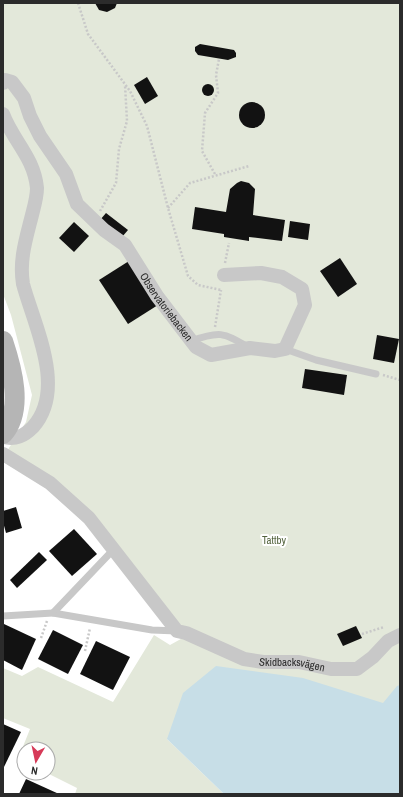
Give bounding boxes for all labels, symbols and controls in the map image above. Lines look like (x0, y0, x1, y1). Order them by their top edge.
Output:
street label: Observatoriebacken (137, 270, 196, 344)
park label: Tattby (262, 533, 287, 547)
street label: Skidbacksvägen (258, 654, 326, 674)
north arrow (16, 741, 56, 781)
text: N (30, 763, 39, 778)

